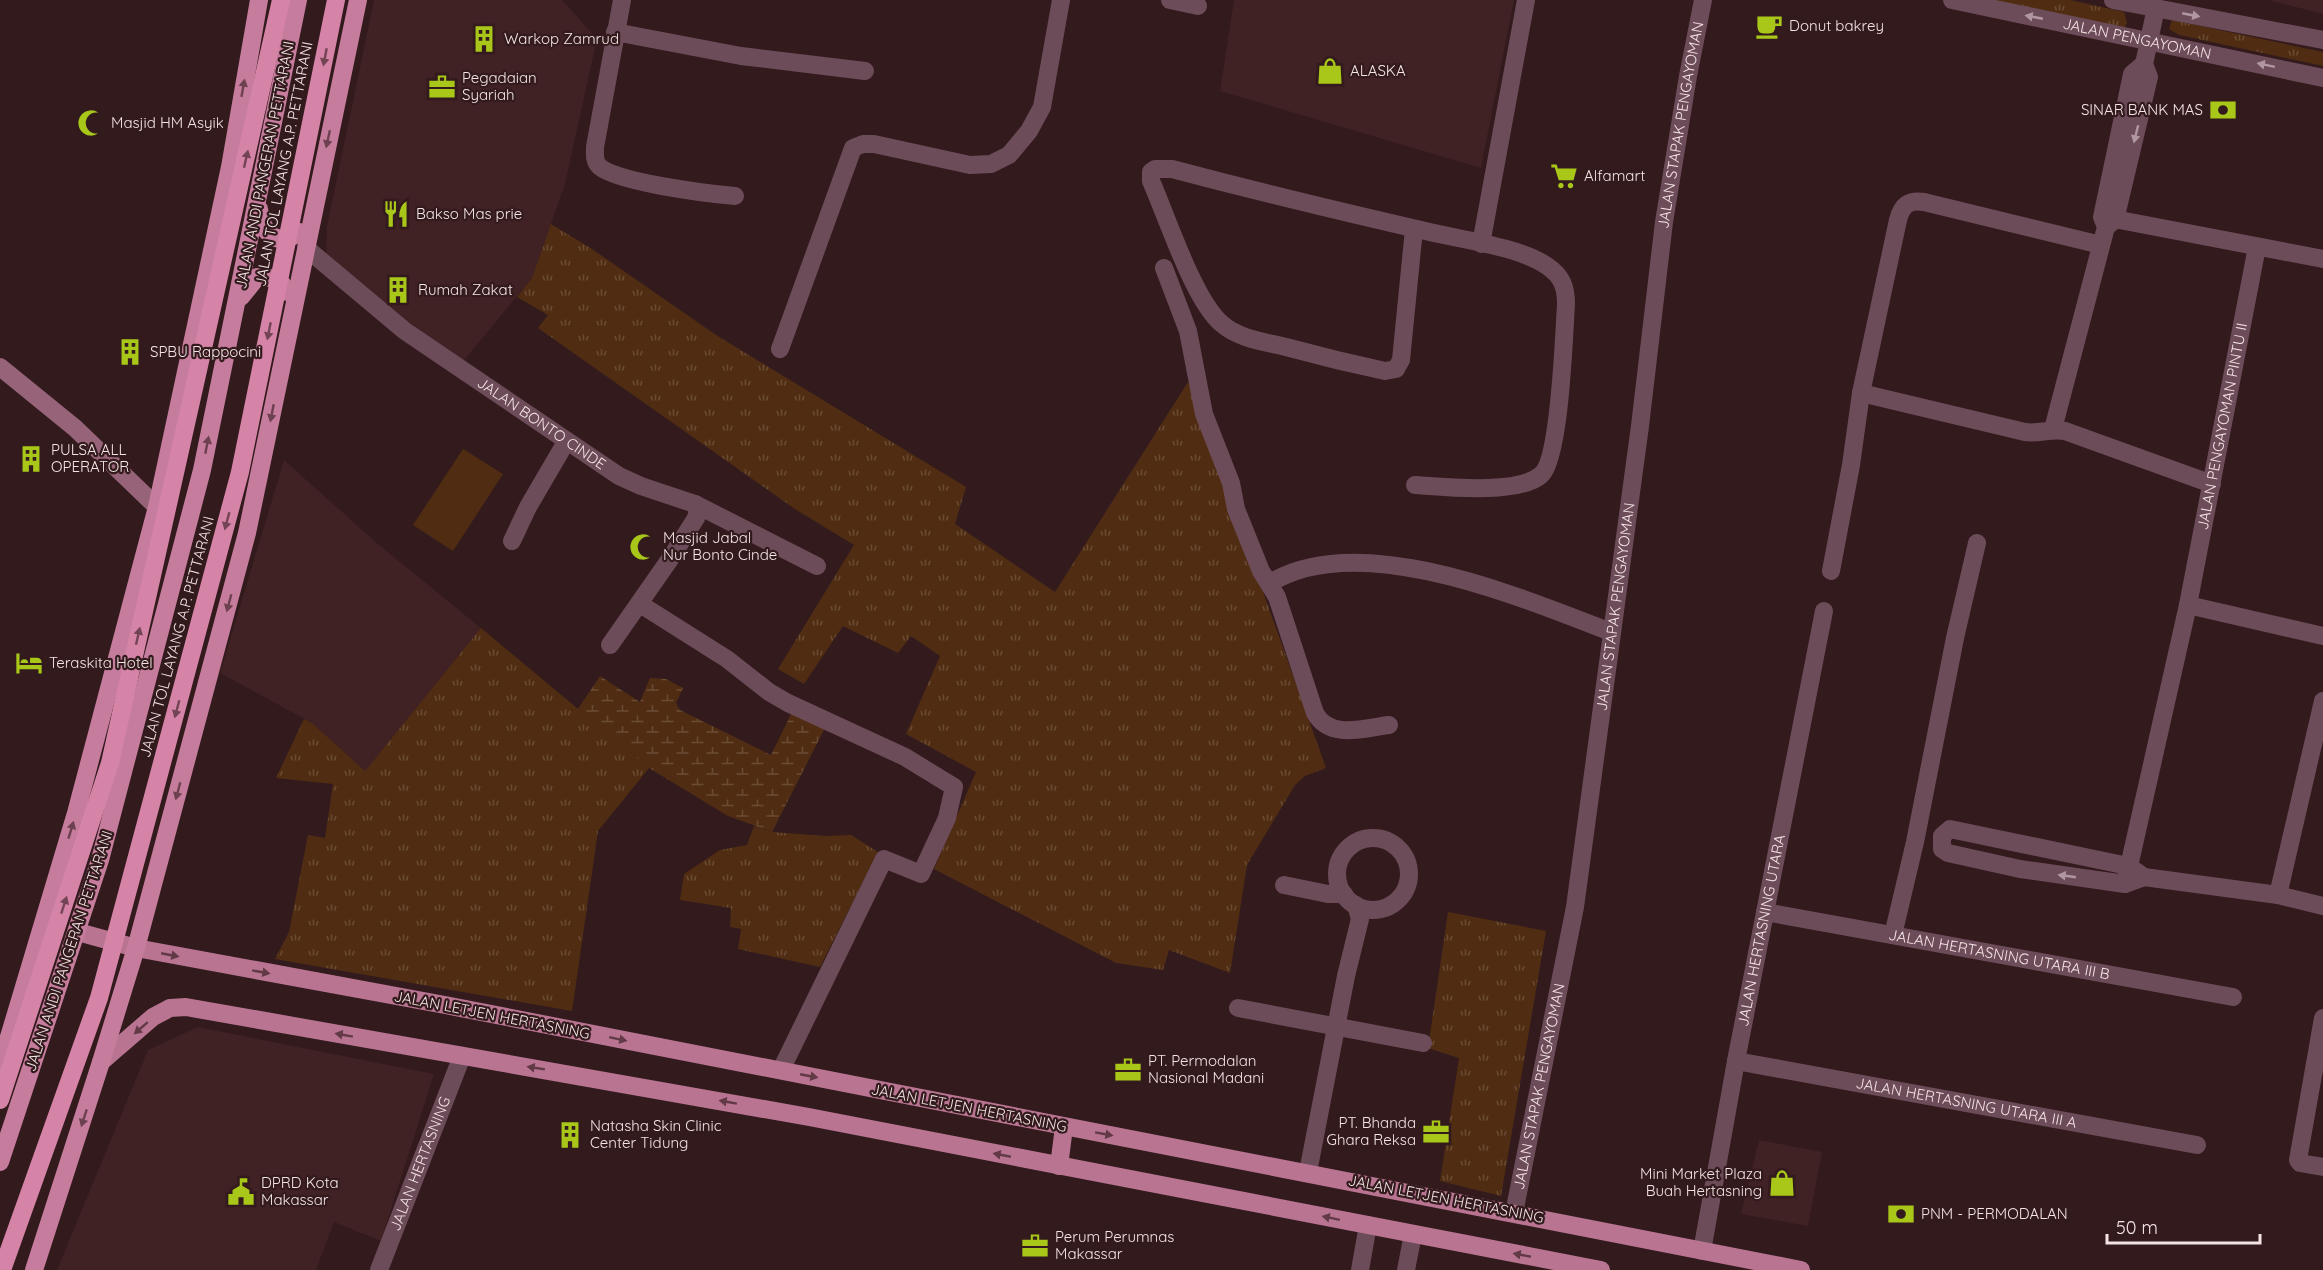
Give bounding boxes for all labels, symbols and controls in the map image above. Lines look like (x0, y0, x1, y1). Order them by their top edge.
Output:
cafe icon: Donut bakrey (1754, 11, 1784, 41)
one-way arrow (2182, 11, 2201, 20)
one-way arrow (2024, 12, 2043, 21)
street label: JALAN PENGAYOMAN (2061, 14, 2213, 63)
place label: Donut bakrey (1789, 16, 1884, 35)
street label: JALAN STAPAK PENGAYOMAN (1653, 20, 1708, 230)
building icon: Warkop Zamrud (469, 24, 499, 54)
place label: Warkop Zamrud (504, 29, 619, 48)
street label: JALAN ANDI PANGERAN PETTARANI (231, 39, 298, 290)
street label: JALAN TOL LAYANG A.P. PETTARANI (250, 40, 317, 288)
one-way arrow (320, 48, 329, 67)
shop icon: ALASKA (1315, 56, 1345, 86)
one-way arrow (2256, 60, 2275, 69)
place label: ALASKA (1350, 61, 1406, 80)
place label: Pegadaian Syariah (462, 68, 537, 104)
office icon: Pegadaian Syariah (427, 72, 457, 102)
one-way arrow (239, 78, 248, 97)
bank icon: SINAR BANK MAS (2208, 95, 2238, 125)
place label: SINAR BANK MAS (2081, 100, 2203, 119)
mosque icon: Masjid HM Asyik (76, 108, 106, 138)
place label: Masjid HM Asyik (111, 113, 224, 132)
one-way arrow (2130, 124, 2140, 143)
one-way arrow (323, 130, 333, 149)
one-way arrow (241, 150, 251, 169)
supermarket icon: Alfamart (1549, 161, 1579, 191)
place label: Alfamart (1584, 166, 1645, 185)
restaurant icon: Bakso Mas prie (381, 199, 411, 229)
place label: Bakso Mas prie (416, 204, 522, 223)
building icon: Rumah Zakat (383, 275, 413, 305)
place label: Rumah Zakat (418, 280, 513, 299)
one-way arrow (264, 321, 273, 340)
street label: JALAN PENGAYOMAN PINTU II (2193, 321, 2251, 531)
building icon: SPBU Rappocini (115, 337, 145, 367)
place label: SPBU Rappocini (150, 342, 261, 361)
street label: JALAN BONTO CINDE (474, 373, 610, 473)
one-way arrow (267, 403, 276, 422)
one-way arrow (203, 436, 212, 455)
place label: PULSA ALL OPERATOR (51, 440, 129, 476)
building icon: PULSA ALL OPERATOR (16, 444, 46, 474)
street label: JALAN STAPAK PENGAYOMAN (1592, 501, 1639, 712)
one-way arrow (222, 512, 231, 530)
street label: JALAN TOL LAYANG A.P. PETTARANI (135, 514, 218, 760)
place label: Masjid Jabal Nur Bonto Cinde (663, 528, 777, 564)
mosque icon: Masjid Jabal Nur Bonto Cinde (628, 532, 658, 562)
one-way arrow (224, 594, 233, 612)
one-way arrow (134, 627, 143, 646)
hotel icon: Teraskita Hotel (14, 648, 44, 678)
place label: Teraskita Hotel (49, 653, 153, 672)
one-way arrow (171, 700, 181, 719)
one-way arrow (173, 782, 182, 800)
one-way arrow (67, 821, 76, 839)
street label: JALAN ANDI PANGERAN PETTARANI (21, 828, 117, 1074)
street label: JALAN HERTASNING UTARA (1733, 833, 1789, 1028)
one-way arrow (2058, 871, 2077, 880)
one-way arrow (59, 896, 69, 914)
street label: JALAN HERTASNING UTARA III B (1887, 925, 2112, 983)
one-way arrow (160, 951, 179, 960)
one-way arrow (252, 968, 271, 977)
street label: JALAN STAPAK PENGAYOMAN (1509, 982, 1569, 1191)
street label: JALAN LETJEN HERTASNING (393, 986, 592, 1043)
one-way arrow (134, 1021, 149, 1034)
one-way arrow (334, 1030, 353, 1039)
one-way arrow (608, 1035, 627, 1044)
place label: PT. Permodalan Nasional Madani (1148, 1051, 1264, 1087)
office icon: PT. Permodalan Nasional Madani (1113, 1055, 1143, 1085)
one-way arrow (526, 1063, 545, 1072)
one-way arrow (800, 1072, 819, 1081)
street label: JALAN HERTASNING UTARA III A (1854, 1073, 2079, 1132)
street label: JALAN LETJEN HERTASNING (870, 1079, 1069, 1136)
street label: JALAN HERTASNING (385, 1094, 454, 1233)
one-way arrow (718, 1097, 737, 1106)
one-way arrow (79, 1109, 88, 1127)
place label: PT. Bhanda Ghara Reksa (1327, 1113, 1416, 1149)
place label: Natasha Skin Clinic Center Tidung (590, 1116, 722, 1152)
office icon: PT. Bhanda Ghara Reksa (1421, 1117, 1451, 1147)
building icon: Natasha Skin Clinic Center Tidung (555, 1120, 585, 1150)
one-way arrow (1094, 1130, 1113, 1139)
one-way arrow (992, 1150, 1011, 1159)
place label: Mini Market Plaza Buah Hertasning (1640, 1164, 1762, 1200)
shop icon: Mini Market Plaza Buah Hertasning (1767, 1168, 1797, 1198)
street label: JALAN LETJEN HERTASNING (1347, 1170, 1546, 1227)
place label: DPRD Kota Makassar (261, 1173, 339, 1209)
public building icon: DPRD Kota Makassar (226, 1177, 256, 1207)
bank icon: PNM - PERMODALAN (1886, 1199, 1916, 1229)
place label: PNM - PERMODALAN (1921, 1204, 2068, 1223)
scale bar (2107, 1207, 2260, 1245)
one-way arrow (1321, 1213, 1340, 1222)
text: 50 m (2116, 1216, 2158, 1239)
place label: Perum Perumnas Makassar (1055, 1227, 1174, 1263)
office icon: Perum Perumnas Makassar (1020, 1231, 1050, 1261)
one-way arrow (1513, 1250, 1532, 1259)

